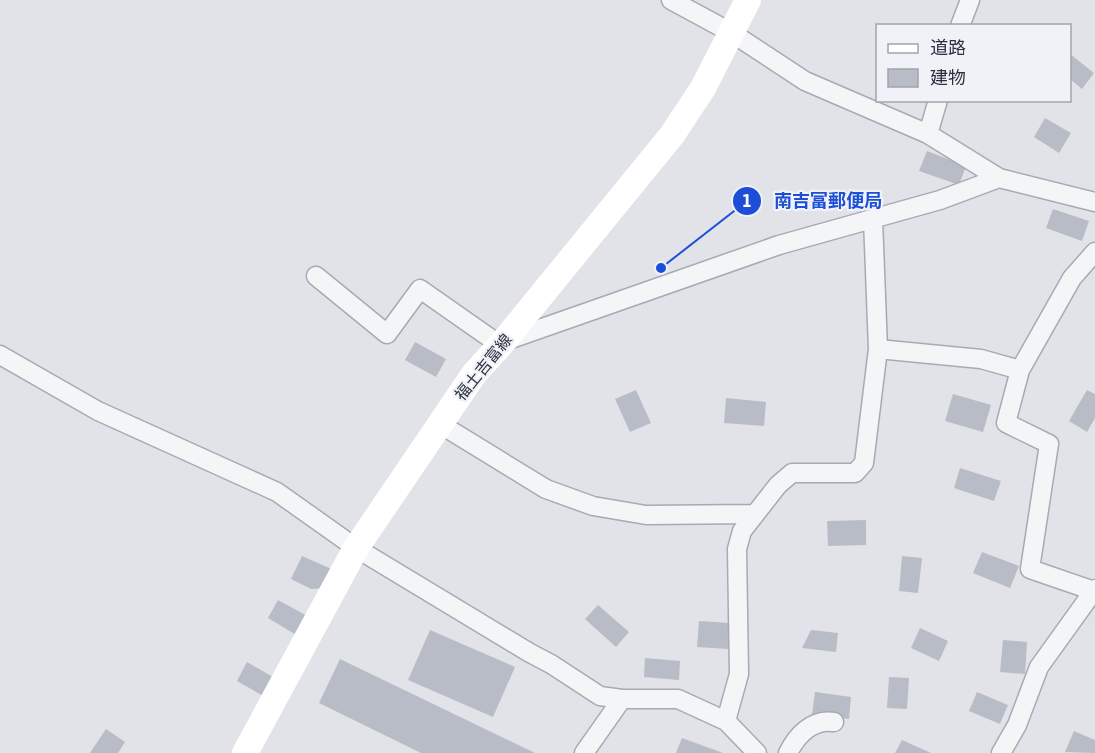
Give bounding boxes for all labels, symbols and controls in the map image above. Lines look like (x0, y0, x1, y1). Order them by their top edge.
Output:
legend (876, 24, 1071, 102)
text: 道路 (930, 37, 966, 58)
text: 建物 (930, 67, 966, 88)
callout: 南吉富郵便局 (732, 183, 894, 219)
text: 1 (743, 190, 751, 211)
text: 南吉富郵便局 (774, 190, 882, 211)
street label: 福土吉富線 (451, 330, 515, 404)

